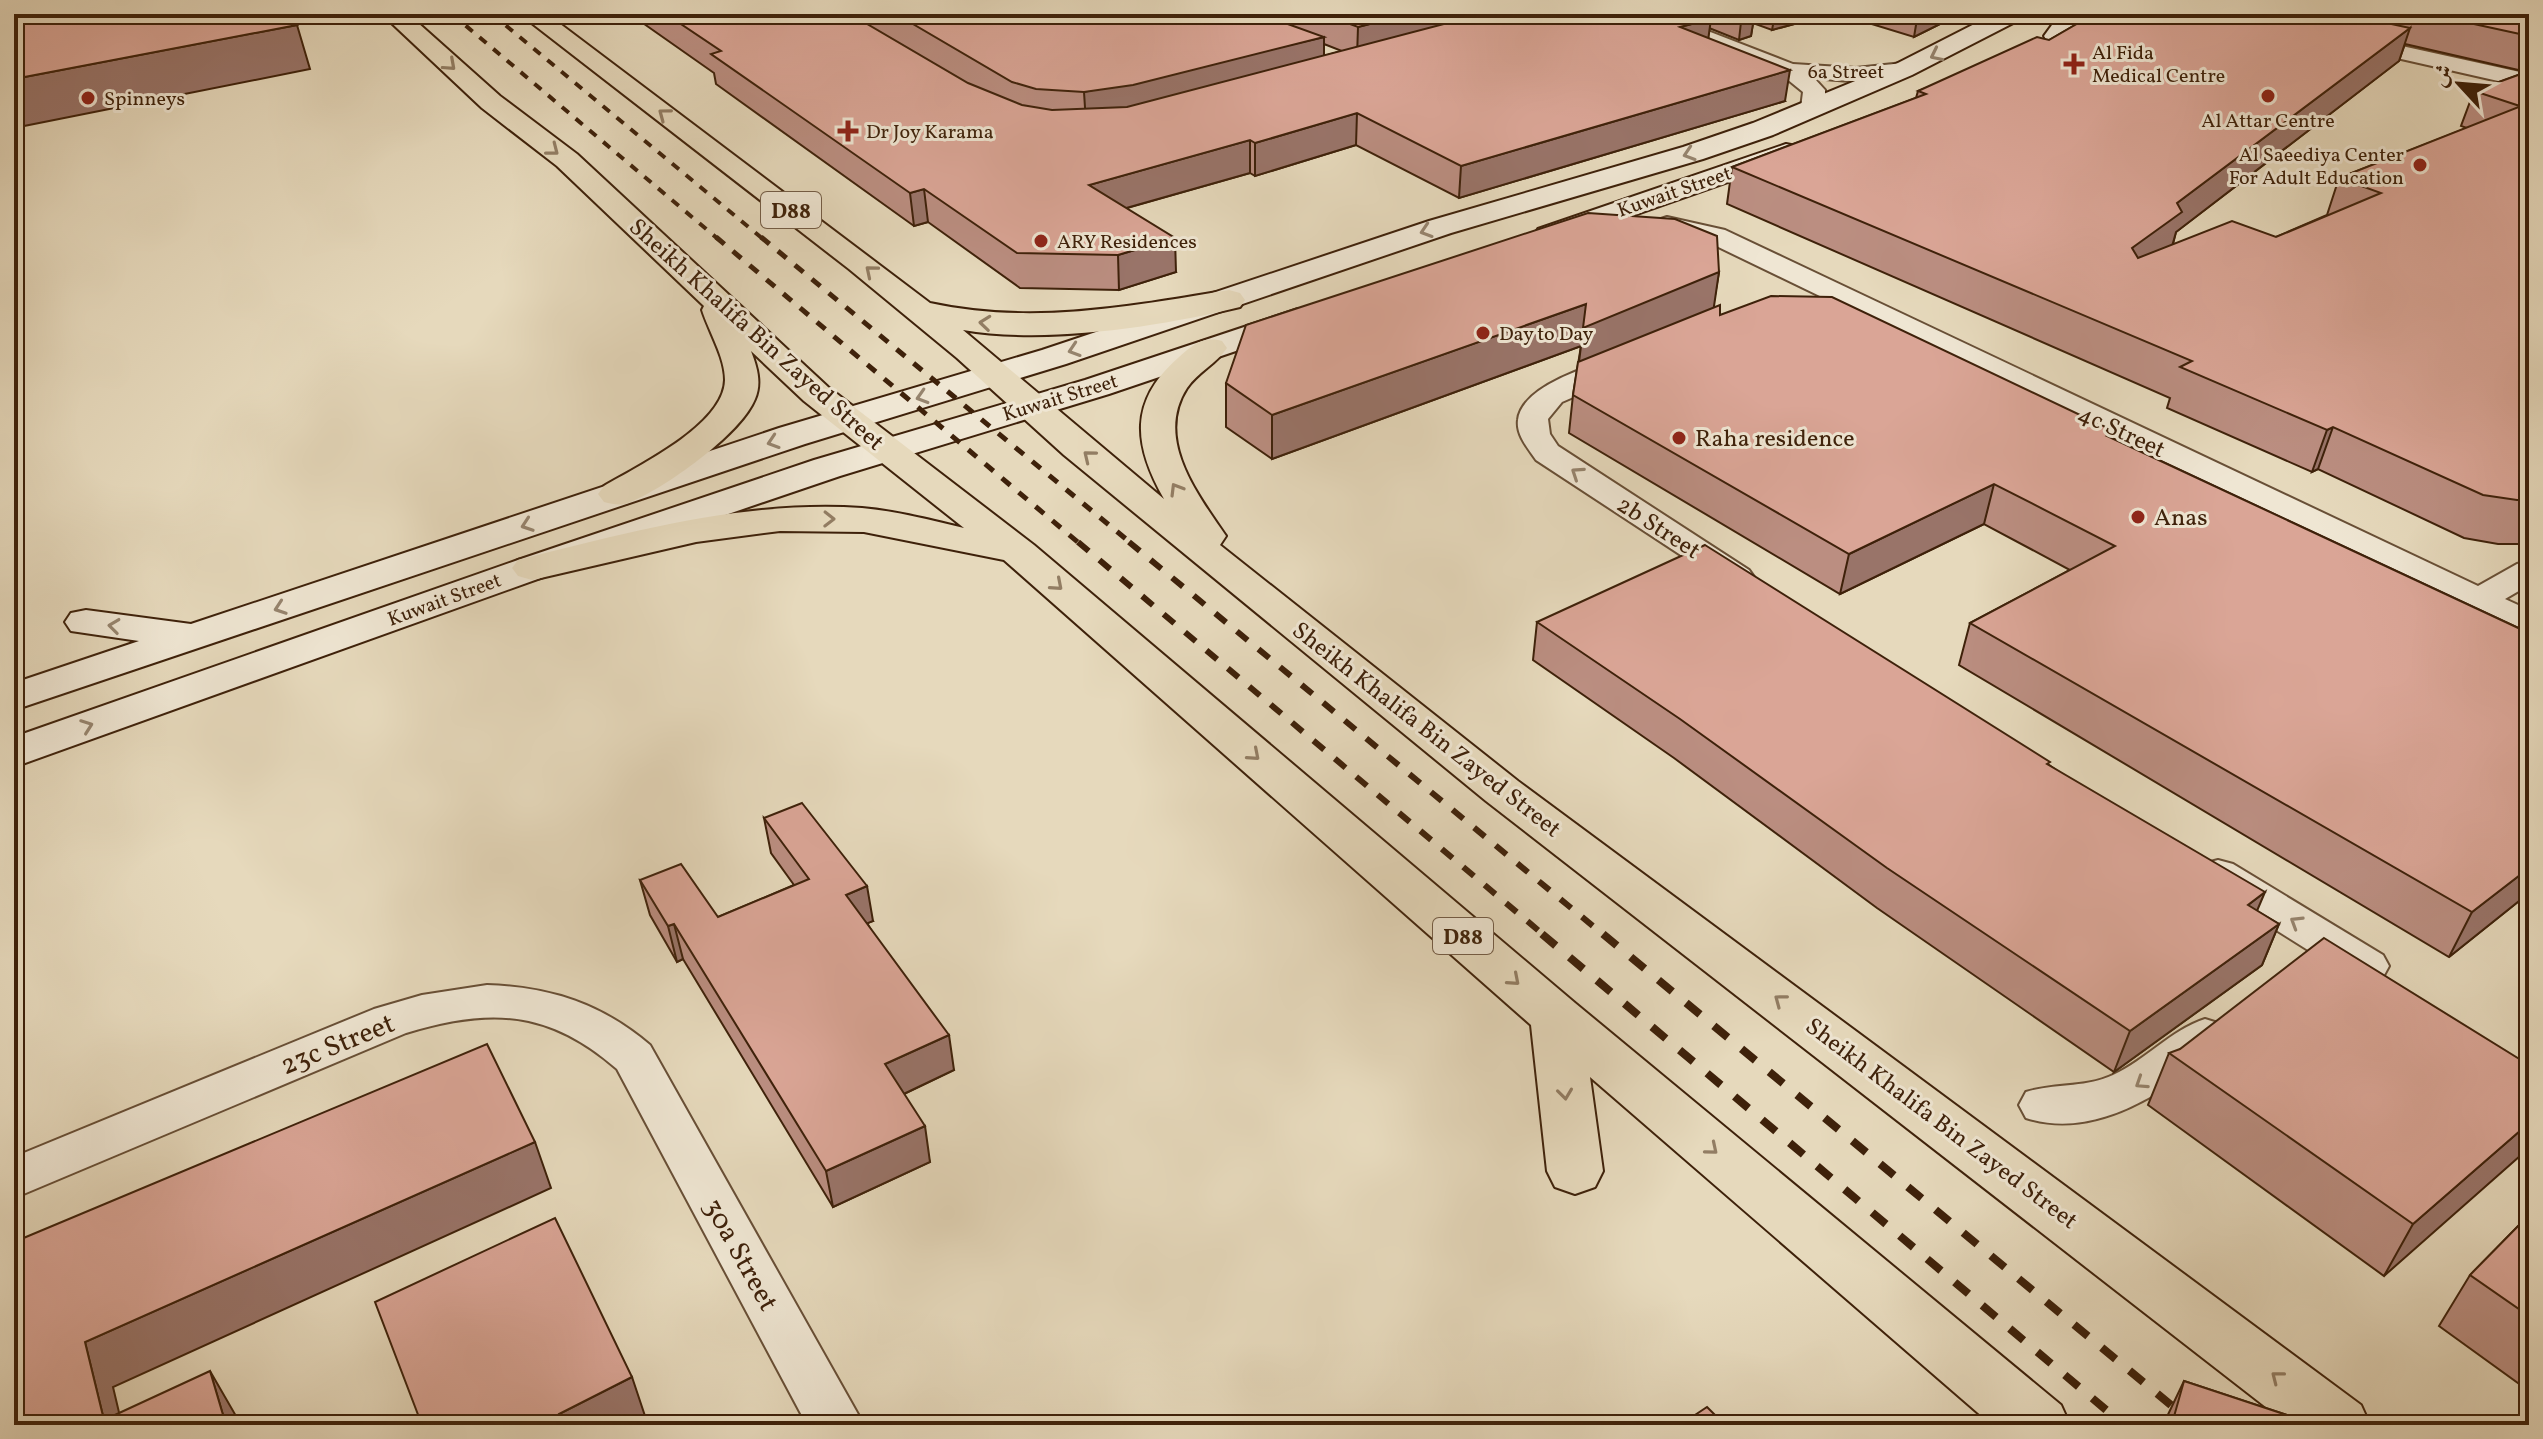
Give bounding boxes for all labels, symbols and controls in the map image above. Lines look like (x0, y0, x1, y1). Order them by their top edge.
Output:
place label: Al Fida Medical Centre (2092, 40, 2225, 91)
north arrow (2419, 44, 2499, 124)
one-way arrow (1929, 45, 1944, 61)
marker: Al Fida Medical Centre (2063, 53, 2085, 75)
one-way arrow (441, 55, 456, 70)
street label: 6a Street (1808, 59, 1884, 87)
text: ش (2425, 60, 2462, 93)
place label: Spinneys (104, 86, 185, 114)
marker: Al Attar Centre (2259, 87, 2277, 105)
marker: Spinneys (79, 89, 97, 107)
place label: Al Attar Centre (2201, 108, 2335, 136)
one-way arrow (658, 110, 673, 124)
place label: Dr Joy Karama (866, 119, 994, 147)
marker: Dr Joy Karama (837, 120, 859, 142)
one-way arrow (544, 141, 559, 155)
place label: Al Saeediya Center For Adult Education (2229, 142, 2404, 193)
one-way arrow (1683, 145, 1696, 161)
marker: Al Saeediya Center For Adult Education (2411, 156, 2429, 174)
street label: Kuwait Street (1614, 160, 1736, 226)
road number: D88 (761, 192, 821, 228)
street label: Sheikh Khalifa Bin Zayed Street (620, 211, 891, 460)
one-way arrow (1420, 222, 1434, 238)
place label: ARY Residences (1057, 229, 1197, 257)
marker: ARY Residences (1032, 232, 1050, 250)
one-way arrow (866, 266, 880, 281)
one-way arrow (978, 315, 991, 332)
place label: Day to Day (1499, 321, 1594, 349)
marker: Day to Day (1474, 324, 1492, 342)
one-way arrow (1068, 341, 1082, 357)
street label: Kuwait Street (1000, 368, 1122, 430)
one-way arrow (916, 388, 929, 404)
street label: 4c Street (2072, 398, 2170, 468)
place label: Raha residence (1695, 423, 1855, 457)
marker: Raha residence (1670, 429, 1688, 447)
one-way arrow (767, 432, 781, 448)
one-way arrow (1083, 452, 1098, 466)
one-way arrow (1571, 468, 1585, 483)
one-way arrow (1170, 483, 1186, 498)
street label: 2b Street (1609, 489, 1706, 568)
place label: Anas (2154, 502, 2207, 536)
marker: Anas (2129, 508, 2147, 526)
one-way arrow (823, 510, 836, 527)
one-way arrow (520, 515, 534, 531)
street label: Kuwait Street (384, 567, 505, 634)
one-way arrow (1048, 576, 1063, 590)
one-way arrow (274, 598, 288, 614)
street label: Sheikh Khalifa Bin Zayed Street (1284, 615, 1568, 847)
one-way arrow (107, 617, 120, 634)
one-way arrow (80, 720, 94, 736)
one-way arrow (1244, 746, 1259, 760)
one-way arrow (2290, 916, 2305, 932)
road number: D88 (1433, 918, 1493, 954)
one-way arrow (1505, 971, 1519, 985)
one-way arrow (1774, 995, 1788, 1010)
street label: 23c Street (275, 1005, 401, 1086)
street label: Sheikh Khalifa Bin Zayed Street (1797, 1011, 2084, 1238)
one-way arrow (2136, 1073, 2150, 1088)
one-way arrow (1557, 1088, 1574, 1101)
one-way arrow (1703, 1139, 1717, 1154)
street label: 30a Street (693, 1192, 787, 1319)
one-way arrow (2271, 1372, 2286, 1386)

